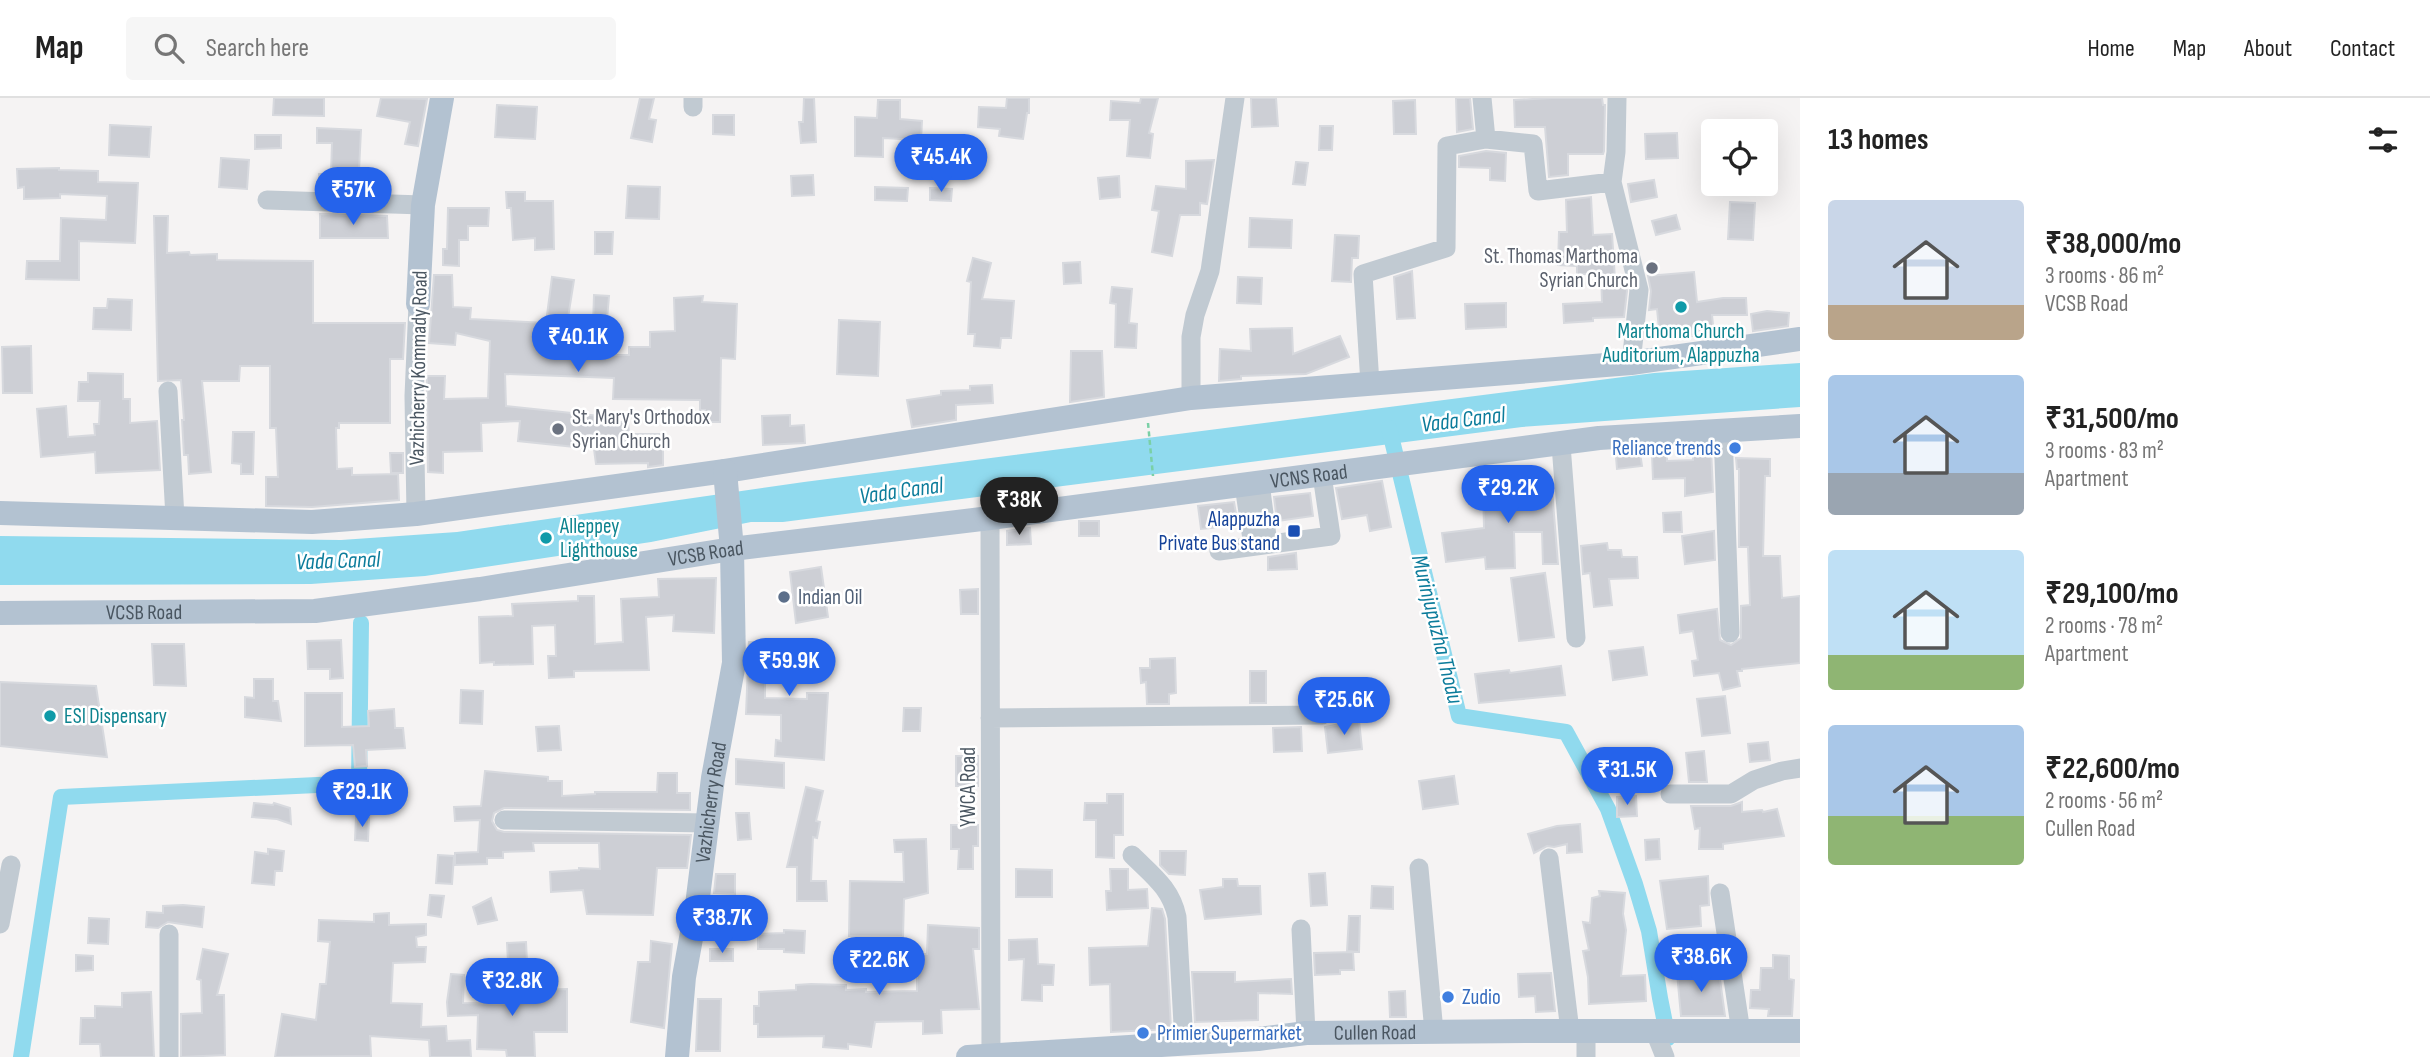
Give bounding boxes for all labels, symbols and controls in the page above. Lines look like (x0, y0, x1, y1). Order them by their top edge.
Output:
search box (126, 17, 616, 80)
text: Map (35, 28, 84, 68)
icon: search (150, 29, 188, 67)
text: Search here (206, 33, 309, 64)
text: Home (2087, 34, 2135, 63)
text: Map (2173, 34, 2206, 63)
text: About (2244, 34, 2292, 63)
text: Contact (2330, 34, 2395, 63)
map controls (1701, 119, 1778, 196)
button: locate (1701, 119, 1778, 196)
icon: filters (2364, 121, 2402, 159)
text: 13 homes (1828, 122, 1929, 158)
pin: ₹45.4K (884, 134, 998, 194)
text: ₹45.4K (910, 143, 972, 171)
pin: ₹57K (312, 167, 394, 227)
text: ₹57K (331, 176, 375, 204)
text: ₹38,000/mo (2045, 226, 2181, 262)
icon: home (1884, 228, 1968, 312)
place label: St. Thomas Marthoma Syrian Church (1484, 244, 1638, 293)
marker: St. Thomas Marthoma Syrian Church (1644, 260, 1660, 276)
text: 3 rooms · 86 m² (2045, 262, 2164, 290)
street label: Vazhicherry Kommady Road (404, 270, 433, 466)
text: VCSB Road (2045, 290, 2128, 318)
marker: Marthoma Church Auditorium, Alappuzha (1673, 299, 1689, 315)
pin: ₹40.1K (521, 314, 635, 374)
place label: Marthoma Church Auditorium, Alappuzha (1602, 319, 1759, 368)
text: ₹40.1K (548, 323, 608, 351)
water label: Vada Canal (1420, 401, 1507, 439)
text: ₹31,500/mo (2045, 401, 2179, 437)
icon: home (1884, 403, 1968, 487)
place label: St. Mary's Orthodox Syrian Church (572, 405, 710, 454)
marker: St. Mary's Orthodox Syrian Church (550, 421, 566, 437)
place label: Reliance trends (1612, 436, 1721, 461)
text: 3 rooms · 83 m² (2045, 437, 2164, 465)
marker: Reliance trends (1727, 440, 1743, 456)
street label: VCNS Road (1269, 459, 1349, 494)
text: Apartment (2045, 465, 2129, 493)
pin: ₹29.2K (1451, 466, 1565, 525)
water label: Vada Canal (857, 471, 946, 511)
text: ₹29.2K (1478, 474, 1538, 502)
pin: ₹38K (978, 478, 1060, 537)
text: ₹38K (996, 486, 1042, 514)
place label: Alappuzha Private Bus stand (1159, 507, 1280, 556)
place label: Alleppey Lighthouse (559, 514, 638, 563)
marker: Alappuzha Private Bus stand (1286, 523, 1302, 539)
marker: Alleppey Lighthouse (538, 530, 554, 546)
street label: VCSB Road (666, 536, 745, 572)
water label: Vada Canal (295, 546, 381, 576)
water label: Murinjupuzha Thodu (1405, 552, 1469, 707)
text: ₹29,100/mo (2045, 576, 2179, 612)
icon: home (1884, 578, 1968, 662)
place label: Indian Oil (798, 585, 862, 610)
marker: Indian Oil (776, 589, 792, 605)
street label: VCSB Road (106, 600, 182, 625)
text: 2 rooms · 78 m² (2045, 612, 2163, 640)
pin: ₹59.9K (732, 638, 846, 698)
text: Apartment (2045, 640, 2129, 668)
text: ₹59.9K (759, 647, 819, 675)
pin: ₹25.6K (1287, 678, 1401, 737)
text: ₹25.6K (1314, 686, 1374, 714)
place label: ESI Dispensary (64, 704, 167, 729)
marker: ESI Dispensary (42, 708, 58, 724)
street label: Vazhicherry Road (690, 740, 732, 864)
street label: YWCA Road (956, 747, 981, 827)
pin: ₹31.5K (1570, 748, 1684, 807)
text: ₹22,600/mo (2045, 751, 2180, 787)
icon: home (1884, 753, 1968, 837)
text: ₹31.5K (1597, 756, 1657, 784)
pin: ₹29.1K (305, 770, 419, 829)
text: ₹29.1K (332, 778, 392, 806)
text: 2 rooms · 56 m² (2045, 787, 2163, 815)
text: Cullen Road (2045, 815, 2135, 843)
pin: ₹38.7K (665, 896, 779, 955)
text: ₹38.7K (692, 904, 752, 932)
pin: ₹38.6K (1644, 934, 1758, 994)
pin: ₹22.6K (822, 937, 936, 997)
text: ₹38.6K (1670, 943, 1732, 971)
text: ₹22.6K (849, 946, 909, 974)
pin: ₹32.8K (455, 958, 569, 1018)
text: ₹32.8K (482, 967, 542, 995)
place label: Zudio (1462, 985, 1501, 1010)
marker: Zudio (1440, 989, 1456, 1005)
street label: Cullen Road (1334, 1020, 1416, 1046)
place label: Primier Supermarket (1157, 1021, 1302, 1046)
marker: Primier Supermarket (1135, 1025, 1151, 1041)

